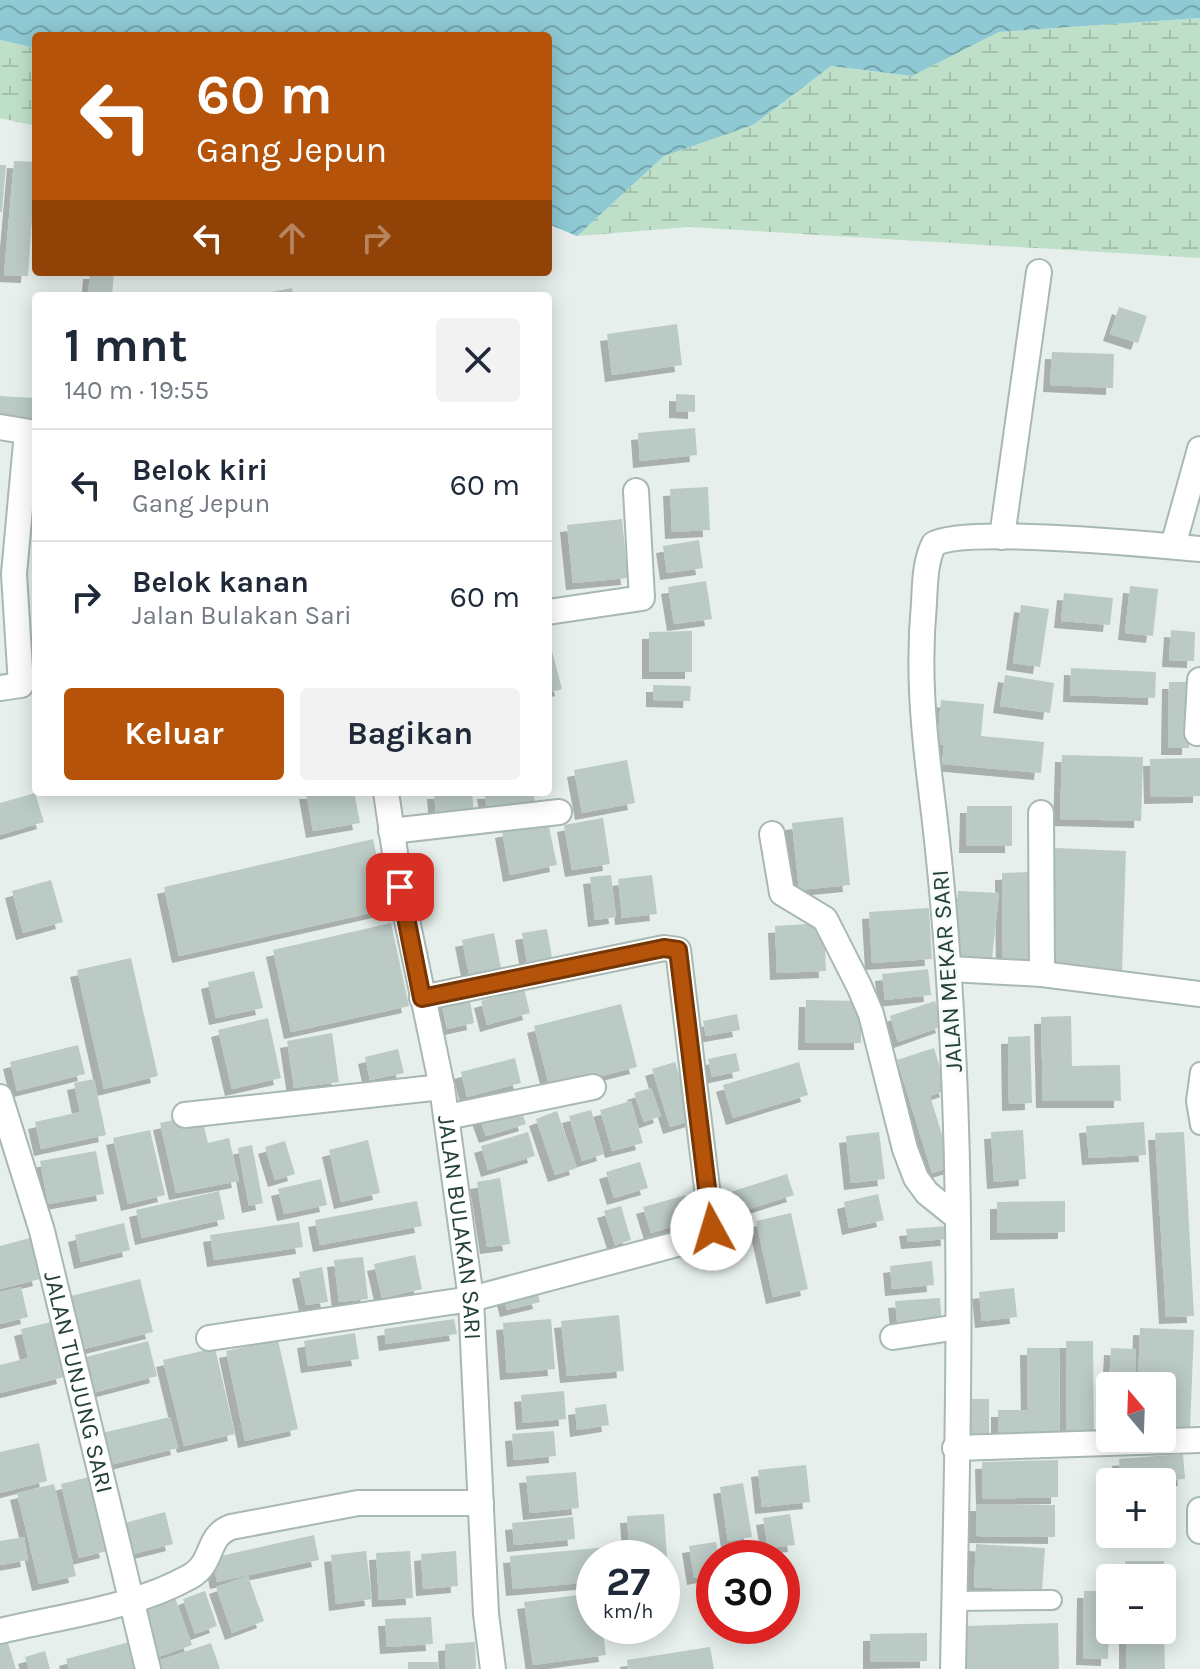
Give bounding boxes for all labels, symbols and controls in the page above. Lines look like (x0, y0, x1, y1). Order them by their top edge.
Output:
text: 60 m (196, 62, 333, 127)
icon: left (64, 64, 168, 168)
text: Gang Jepun (196, 129, 387, 171)
icon: left (186, 216, 230, 260)
icon: ahead (270, 216, 314, 260)
icon: right (354, 216, 398, 260)
text: 1 mnt (64, 317, 188, 373)
button: close (436, 318, 520, 402)
text: 140 m · 19:55 (64, 375, 209, 406)
text: Belok kiri (132, 452, 268, 488)
icon: left (64, 463, 108, 507)
text: 60 m (450, 467, 520, 503)
text: Gang Jepun (132, 488, 270, 519)
text: Belok kanan (132, 564, 309, 600)
icon: right (64, 575, 108, 619)
text: 60 m (450, 579, 520, 615)
text: Jalan Bulakan Sari (132, 600, 352, 631)
button: Keluar (64, 688, 284, 780)
button: Bagikan (300, 688, 520, 780)
pin (366, 853, 434, 921)
icon: arrive (378, 865, 422, 909)
street label: JALAN MEKAR SARI (926, 869, 968, 1073)
street label: JALAN BULAKAN SARI (432, 1113, 487, 1341)
position arrow (670, 1187, 754, 1271)
street label: JALAN TUNJUNG SARI (38, 1268, 119, 1496)
north arrow (1096, 1372, 1176, 1452)
map controls (1096, 1372, 1176, 1644)
button: + (1096, 1468, 1176, 1548)
speed limit sign: 30 (696, 1540, 800, 1644)
text: 27 (606, 1558, 650, 1605)
button: − (1096, 1564, 1176, 1644)
text: km/h (603, 1600, 653, 1623)

